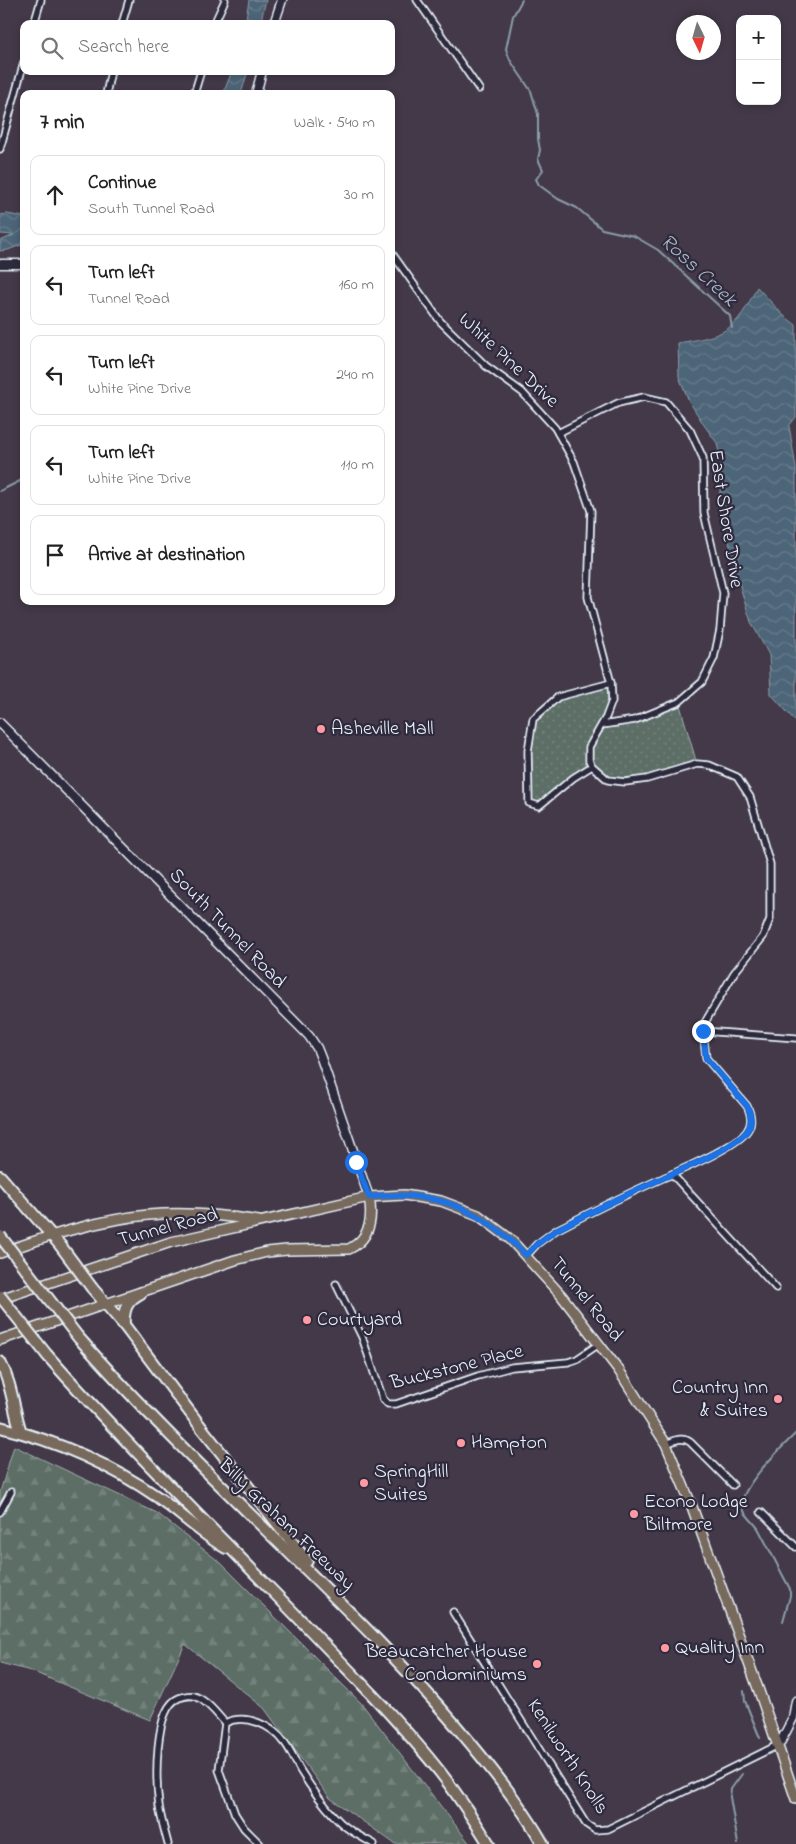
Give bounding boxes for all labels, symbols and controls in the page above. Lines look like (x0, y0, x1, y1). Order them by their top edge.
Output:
north arrow (676, 15, 721, 60)
map controls (736, 15, 781, 105)
button: + (736, 15, 781, 60)
search box (20, 20, 395, 75)
icon: search (38, 34, 66, 62)
text: Search here (78, 34, 169, 61)
button: − (736, 60, 781, 105)
text: 7 min (40, 108, 84, 138)
text: Walk · 540 m (294, 111, 375, 135)
text: Continue (88, 170, 156, 197)
icon: ahead (41, 181, 69, 209)
text: 30 m (344, 183, 374, 207)
text: South Tunnel Road (88, 197, 214, 221)
water label: Ross Creek (653, 228, 744, 315)
text: Turn left (88, 260, 155, 287)
icon: left (41, 271, 69, 299)
text: 160 m (339, 273, 374, 297)
text: Tunnel Road (88, 287, 170, 311)
street label: White Pine Drive (451, 306, 565, 416)
text: Turn left (88, 350, 155, 377)
icon: left (41, 361, 69, 389)
text: 240 m (336, 363, 374, 387)
text: White Pine Drive (88, 377, 191, 401)
text: Turn left (88, 440, 155, 467)
street label: East Shore Drive (700, 448, 750, 590)
icon: left (41, 451, 69, 479)
text: 110 m (340, 453, 374, 477)
text: White Pine Drive (88, 467, 191, 491)
icon: arrive (41, 541, 69, 569)
text: Arrive at destination (88, 542, 245, 569)
place label: Asheville Mall (331, 715, 434, 744)
marker: Asheville Mall (315, 723, 327, 735)
street label: South Tunnel Road (162, 862, 292, 996)
route end (692, 1020, 715, 1043)
route start (345, 1151, 368, 1174)
street label: Tunnel Road (115, 1201, 221, 1255)
street label: Tunnel Road (543, 1251, 629, 1349)
place label: Courtyard (317, 1306, 402, 1335)
marker: Courtyard (301, 1314, 313, 1326)
street label: Buckstone Place (387, 1337, 527, 1399)
place label: Country Inn & Suites (672, 1374, 768, 1426)
marker: Country Inn & Suites (772, 1393, 784, 1405)
place label: Hampton (471, 1429, 547, 1458)
marker: Hampton (455, 1437, 467, 1449)
street label: Billy Graham Freeway (210, 1451, 361, 1598)
place label: SpringHill Suites (374, 1458, 448, 1510)
marker: SpringHill Suites (358, 1477, 370, 1489)
place label: Econo Lodge Biltmore (643, 1488, 748, 1540)
marker: Econo Lodge Biltmore (628, 1508, 640, 1520)
place label: Quality Inn (675, 1634, 764, 1663)
place label: Beaucatcher House Condominiums (364, 1638, 527, 1690)
marker: Quality Inn (659, 1642, 671, 1654)
marker: Beaucatcher House Condominiums (531, 1658, 543, 1670)
street label: Kenilworth Knolls (519, 1694, 615, 1820)

